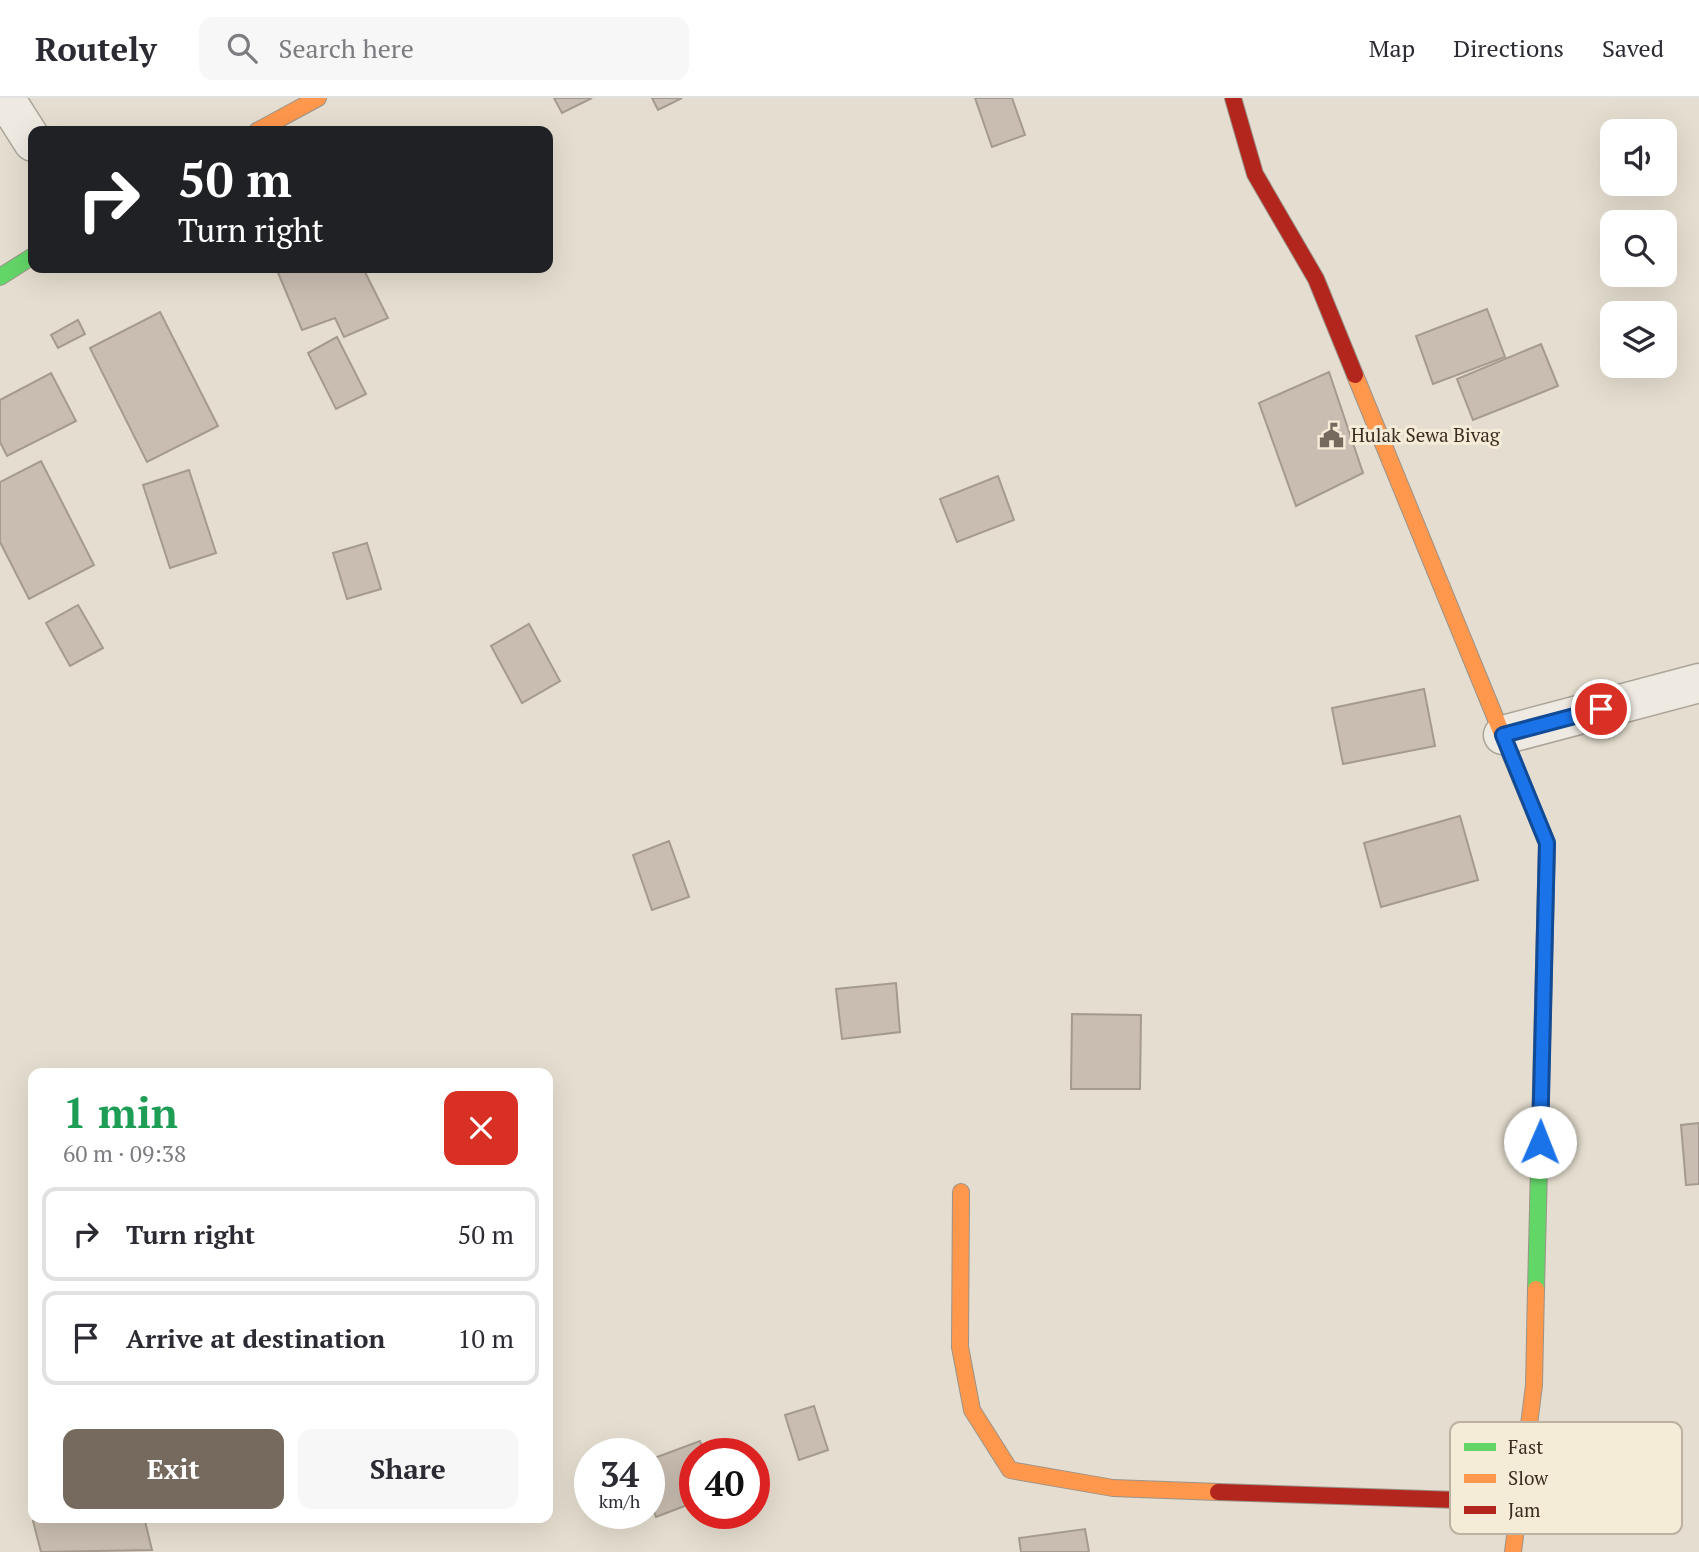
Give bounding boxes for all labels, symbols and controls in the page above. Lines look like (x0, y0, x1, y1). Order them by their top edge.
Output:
search box (199, 17, 689, 80)
text: Routely (35, 27, 157, 70)
icon: search (223, 29, 261, 67)
text: Search here (279, 31, 414, 65)
text: Map (1369, 32, 1415, 64)
text: Directions (1453, 32, 1564, 64)
text: Saved (1602, 32, 1664, 64)
map controls (1600, 119, 1677, 378)
button: sound (1600, 119, 1677, 196)
text: 50 m (178, 146, 292, 211)
icon: right (63, 154, 154, 245)
text: Turn right (178, 209, 324, 251)
button: search (1600, 210, 1677, 287)
button: layers (1600, 301, 1677, 378)
public building icon: Hulak Sewa Bivag (1317, 421, 1345, 449)
place label: Hulak Sewa Bivag (1351, 422, 1501, 447)
pin (1571, 679, 1631, 739)
icon: arrive (1582, 690, 1620, 728)
text: 1 min (63, 1084, 178, 1140)
button: close (444, 1091, 518, 1165)
position arrow (1503, 1105, 1577, 1179)
text: 60 m · 09:38 (63, 1138, 186, 1169)
icon: right (67, 1215, 105, 1253)
text: Turn right (126, 1217, 255, 1251)
text: 50 m (458, 1217, 514, 1251)
icon: arrive (67, 1319, 105, 1357)
text: Arrive at destination (126, 1321, 385, 1355)
text: 10 m (458, 1321, 514, 1355)
legend (1450, 1422, 1682, 1534)
button: Exit (63, 1429, 284, 1509)
button: Share (298, 1429, 518, 1509)
text: Fast (1508, 1434, 1543, 1459)
speed limit sign: 40 (679, 1438, 770, 1529)
text: 34 (600, 1451, 639, 1497)
text: Slow (1508, 1465, 1549, 1490)
text: km/h (599, 1489, 640, 1513)
text: Jam (1508, 1497, 1541, 1522)

